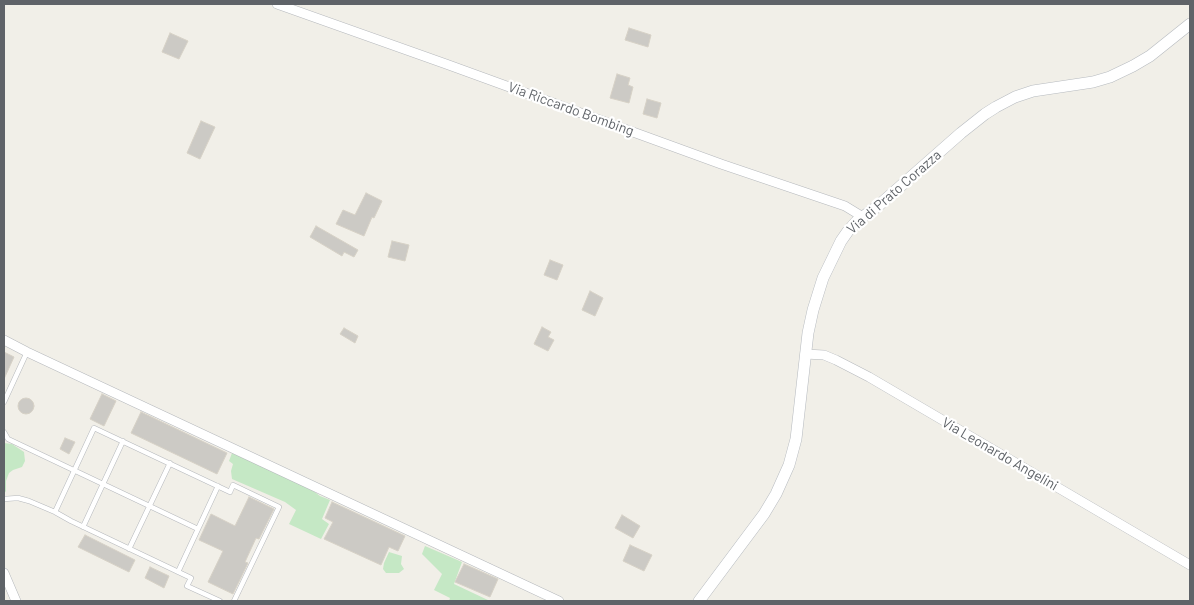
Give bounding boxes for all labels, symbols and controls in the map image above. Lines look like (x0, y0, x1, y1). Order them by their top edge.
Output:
street label: Via Riccardo Bombing (506, 78, 636, 140)
street label: Via di Prato Corazza (843, 146, 945, 238)
street label: Via Leonardo Angelini (939, 414, 1061, 494)

